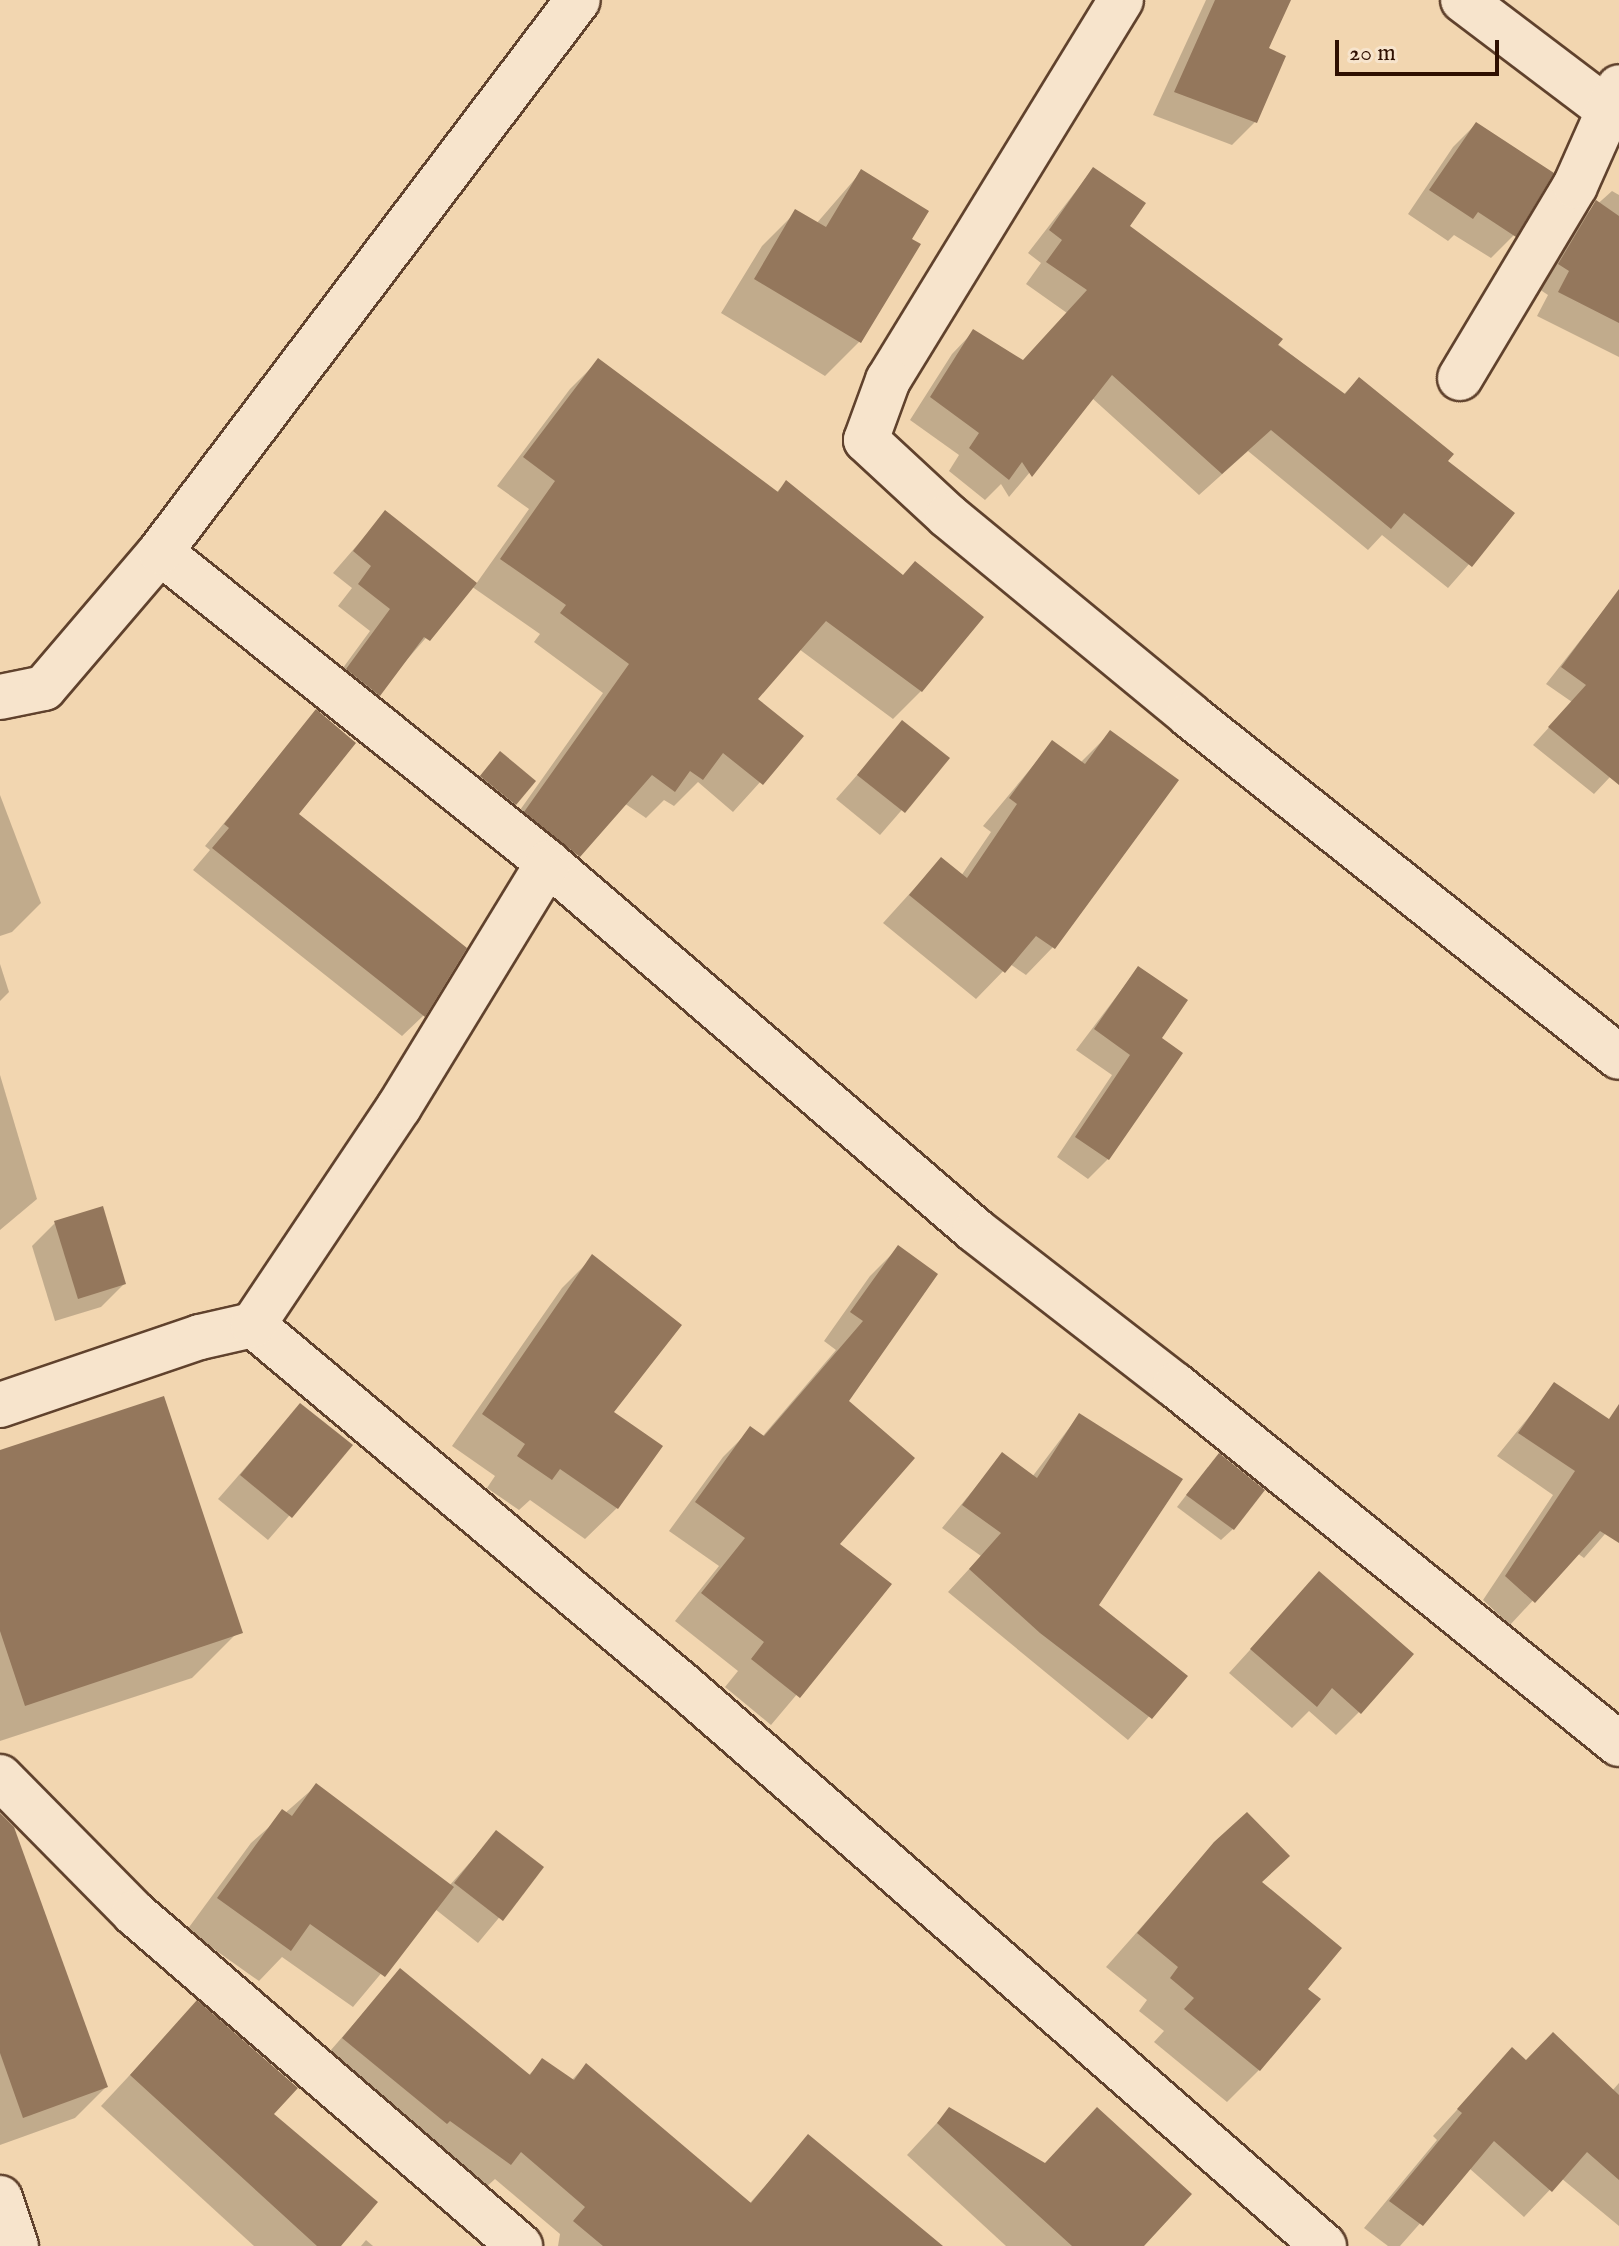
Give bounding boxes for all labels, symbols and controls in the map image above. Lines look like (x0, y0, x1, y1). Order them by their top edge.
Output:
scale bar (1339, 24, 1503, 74)
text: 20 m (1349, 38, 1396, 69)

